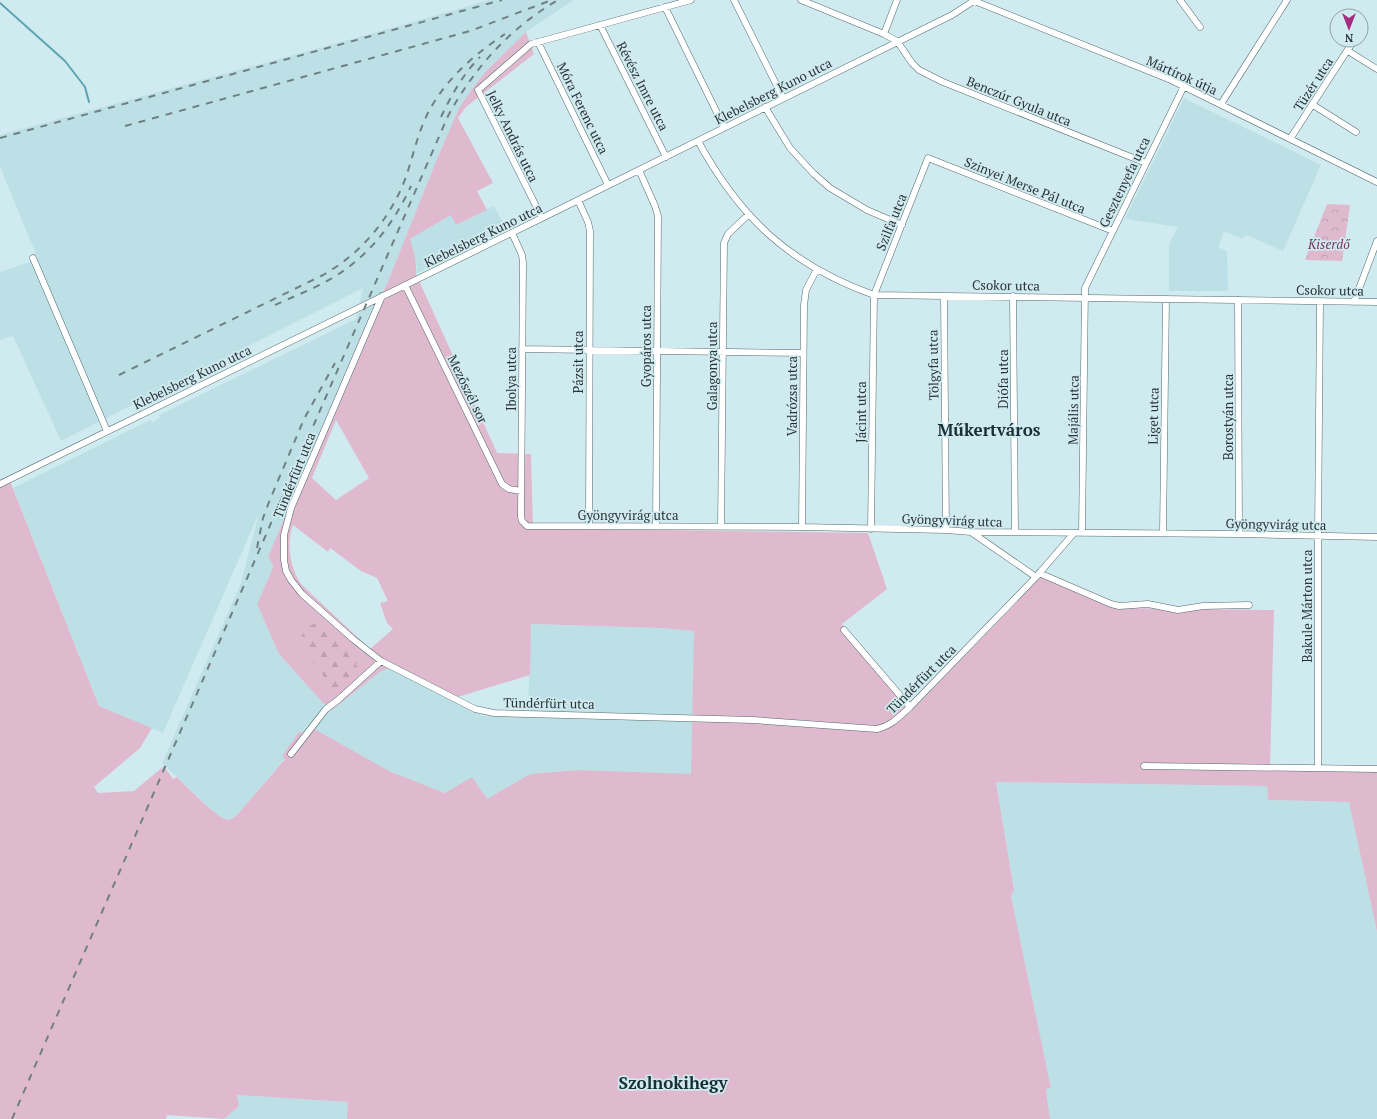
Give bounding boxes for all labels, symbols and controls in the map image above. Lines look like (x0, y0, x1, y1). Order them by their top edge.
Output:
north arrow (1329, 8, 1369, 48)
text: N (1344, 31, 1353, 45)
street label: Révész Imre utca (613, 38, 673, 134)
street label: Mártírok útja (1144, 51, 1221, 99)
street label: Klebelsberg Kuno utca (711, 53, 835, 128)
street label: Tüzér utca (1289, 53, 1337, 114)
street label: Móra Ferenc utca (553, 59, 613, 157)
street label: Benczúr Gyula utca (964, 72, 1074, 130)
street label: Jelky András utca (483, 87, 543, 185)
street label: Gesztenyefa utca (1094, 133, 1154, 230)
street label: Szinyei Merse Pál utca (962, 152, 1089, 218)
street label: Szilfa utca (871, 190, 911, 253)
street label: Klebelsberg Kuno utca (421, 198, 546, 271)
park label: Kiserdő (1307, 235, 1351, 253)
street label: Csokor utca (972, 275, 1041, 295)
street label: Csokor utca (1296, 280, 1365, 300)
street label: Gyopáros utca (637, 304, 655, 387)
street label: Galagonya utca (703, 321, 721, 410)
street label: Tölgyfa utca (923, 329, 943, 401)
street label: Pázsit utca (569, 330, 587, 394)
street label: Klebelsberg Kuno utca (130, 340, 255, 413)
street label: Ibolya utca (502, 347, 520, 411)
street label: Diófa utca (994, 349, 1012, 409)
street label: Mezőszél sor (444, 352, 492, 426)
street label: Vadrózsa utca (783, 355, 801, 436)
street label: Borostyán utca (1219, 373, 1237, 460)
street label: Majális utca (1063, 375, 1083, 445)
street label: Jácint utca (852, 381, 870, 443)
street label: Liget utca (1144, 387, 1163, 445)
district label: Műkertváros (938, 418, 1041, 441)
street label: Tündérfürt utca (269, 429, 320, 521)
street label: Gyöngyvirág utca (578, 506, 679, 524)
street label: Gyöngyvirág utca (901, 509, 1003, 531)
street label: Gyöngyvirág utca (1225, 514, 1327, 534)
street label: Bakule Márton utca (1298, 549, 1316, 662)
street label: Tündérfürt utca (882, 640, 960, 718)
street label: Tündérfürt utca (503, 693, 595, 713)
district label: Szolnokihegy (619, 1071, 728, 1094)

